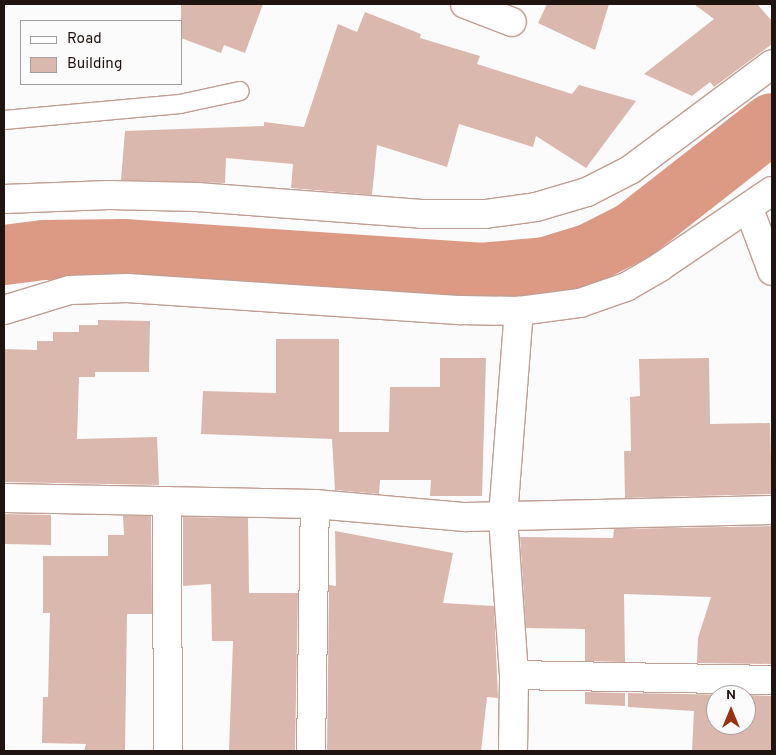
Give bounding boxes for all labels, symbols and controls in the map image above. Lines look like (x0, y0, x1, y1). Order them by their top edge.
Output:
legend (20, 20, 182, 85)
text: Road (67, 30, 102, 49)
text: Building (67, 55, 122, 74)
north arrow (706, 685, 756, 735)
text: N (726, 687, 736, 704)

